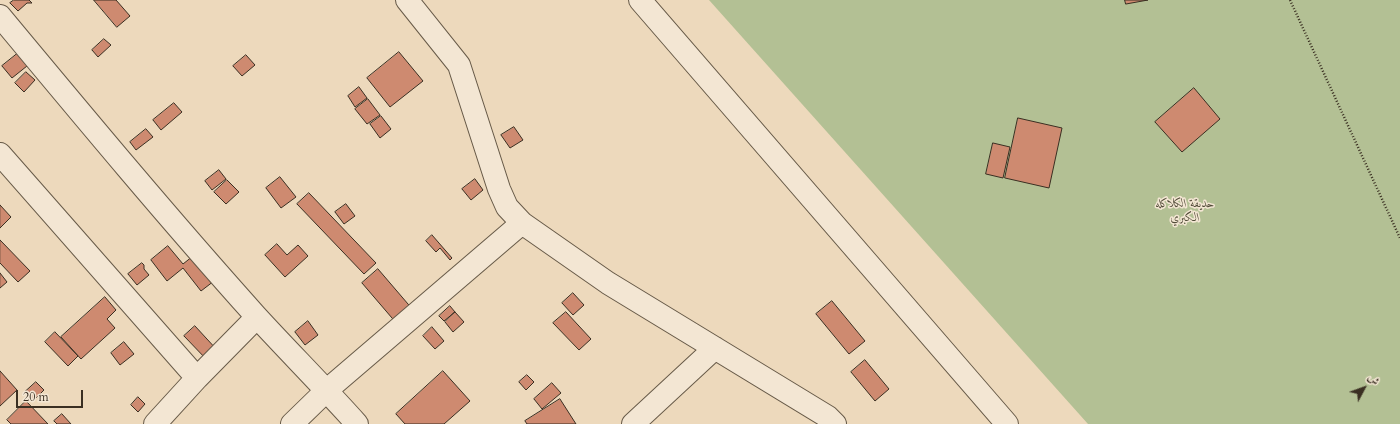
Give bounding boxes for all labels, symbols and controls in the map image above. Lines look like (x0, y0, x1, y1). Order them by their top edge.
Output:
park label: حديقة الكلاكله الكبري (1156, 197, 1214, 225)
north arrow (1344, 368, 1384, 408)
text: ش (1364, 371, 1383, 389)
scale bar (18, 382, 85, 408)
text: 20 m (23, 389, 49, 405)

